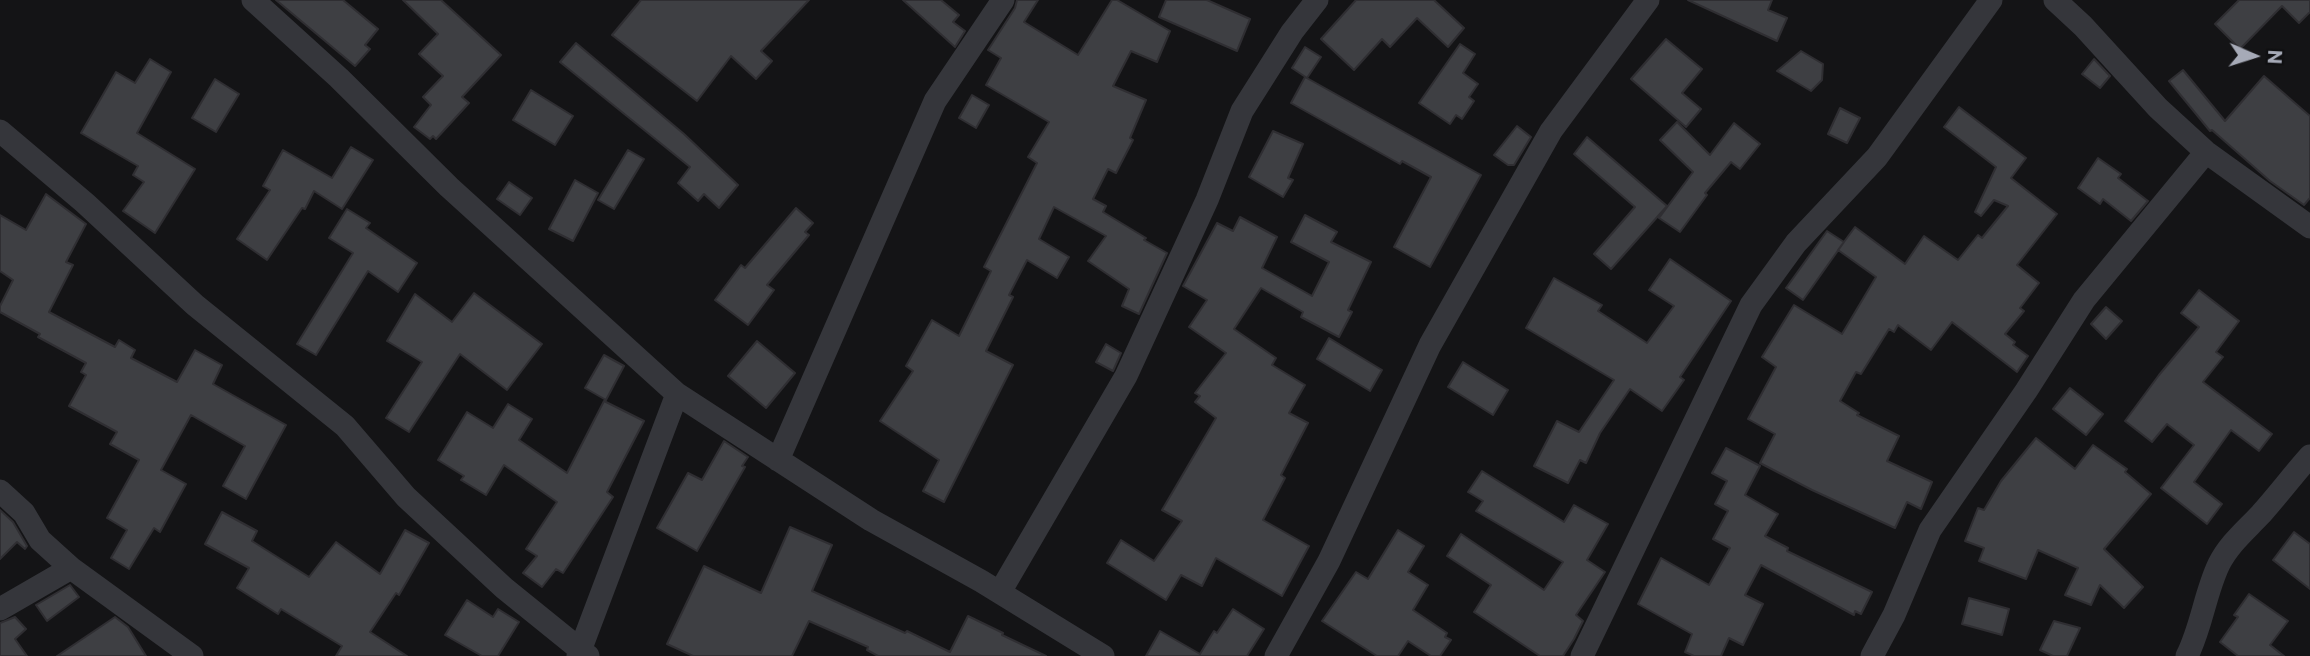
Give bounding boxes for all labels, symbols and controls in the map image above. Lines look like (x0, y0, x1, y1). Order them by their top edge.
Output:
north arrow (2219, 21, 2289, 91)
text: N (2264, 49, 2287, 65)

